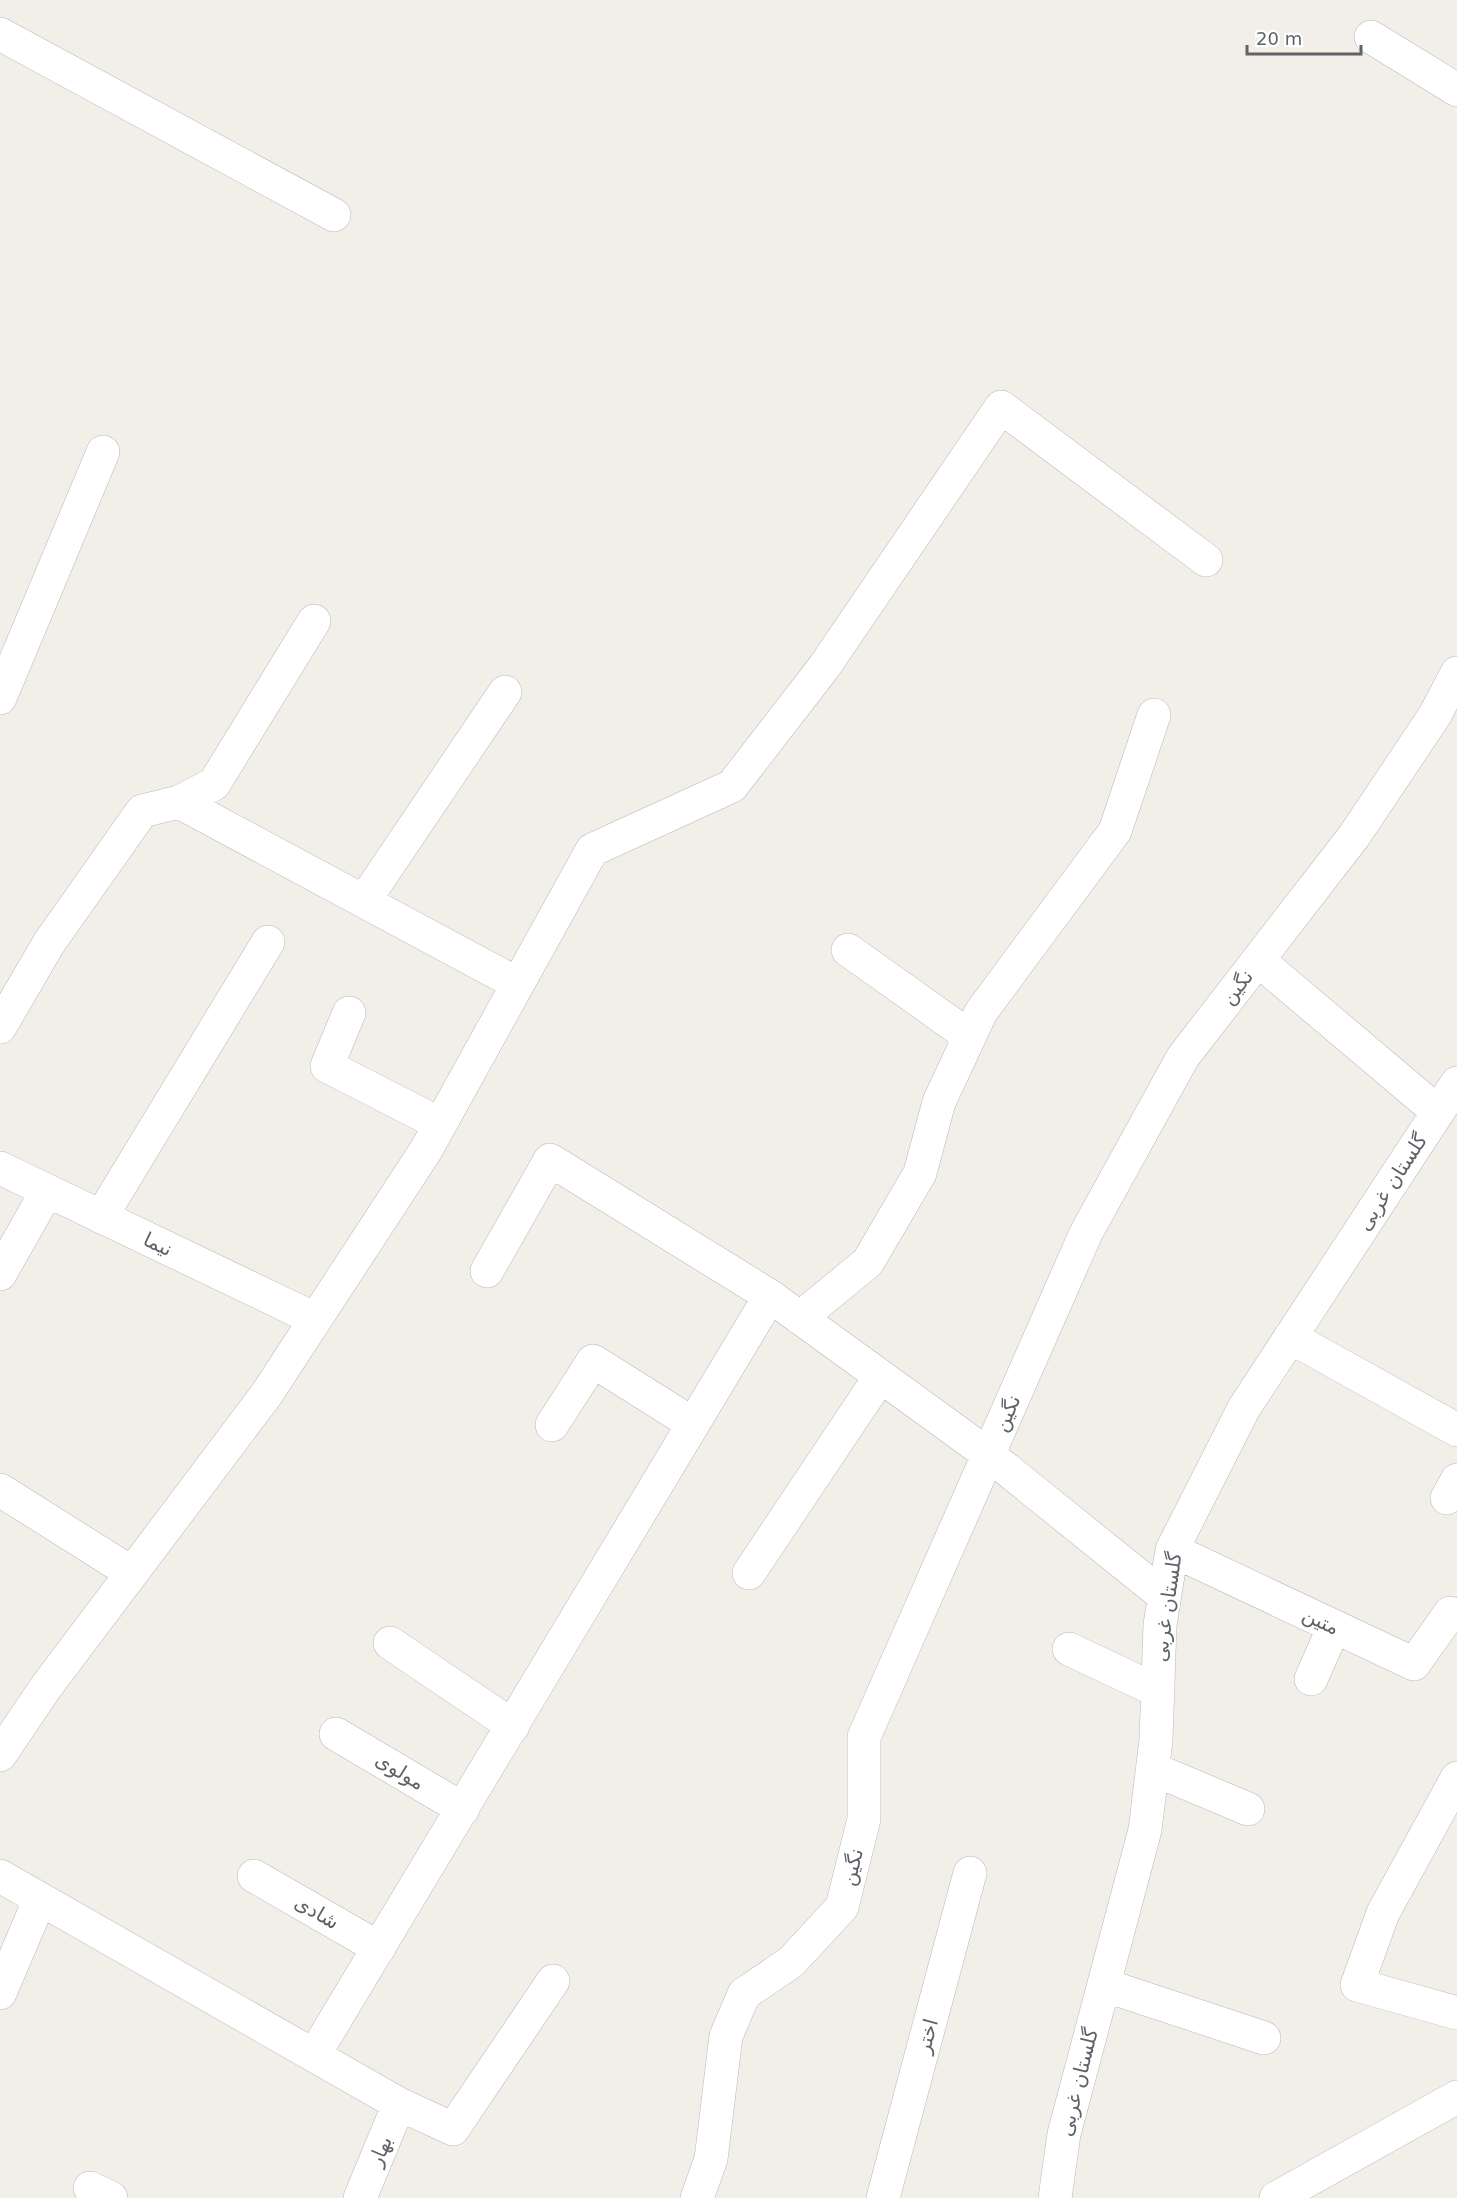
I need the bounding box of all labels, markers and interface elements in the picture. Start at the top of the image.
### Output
scale bar [1247,18,1361,56]
text: 20 m [1256,28,1302,49]
street label: نگین [1216,965,1258,1009]
street label: گلستان غربی [1352,1129,1433,1235]
street label: نیما [140,1227,176,1261]
street label: نگین [988,1391,1026,1435]
street label: گلستان غربی [1147,1550,1187,1664]
street label: متین [1299,1602,1343,1640]
street label: مولوی [371,1747,429,1795]
street label: نگین [836,1846,868,1888]
street label: شادی [290,1890,344,1934]
street label: اختر [911,2016,943,2057]
street label: گلستان غربی [1053,2025,1103,2139]
street label: بهار [363,2132,397,2171]

